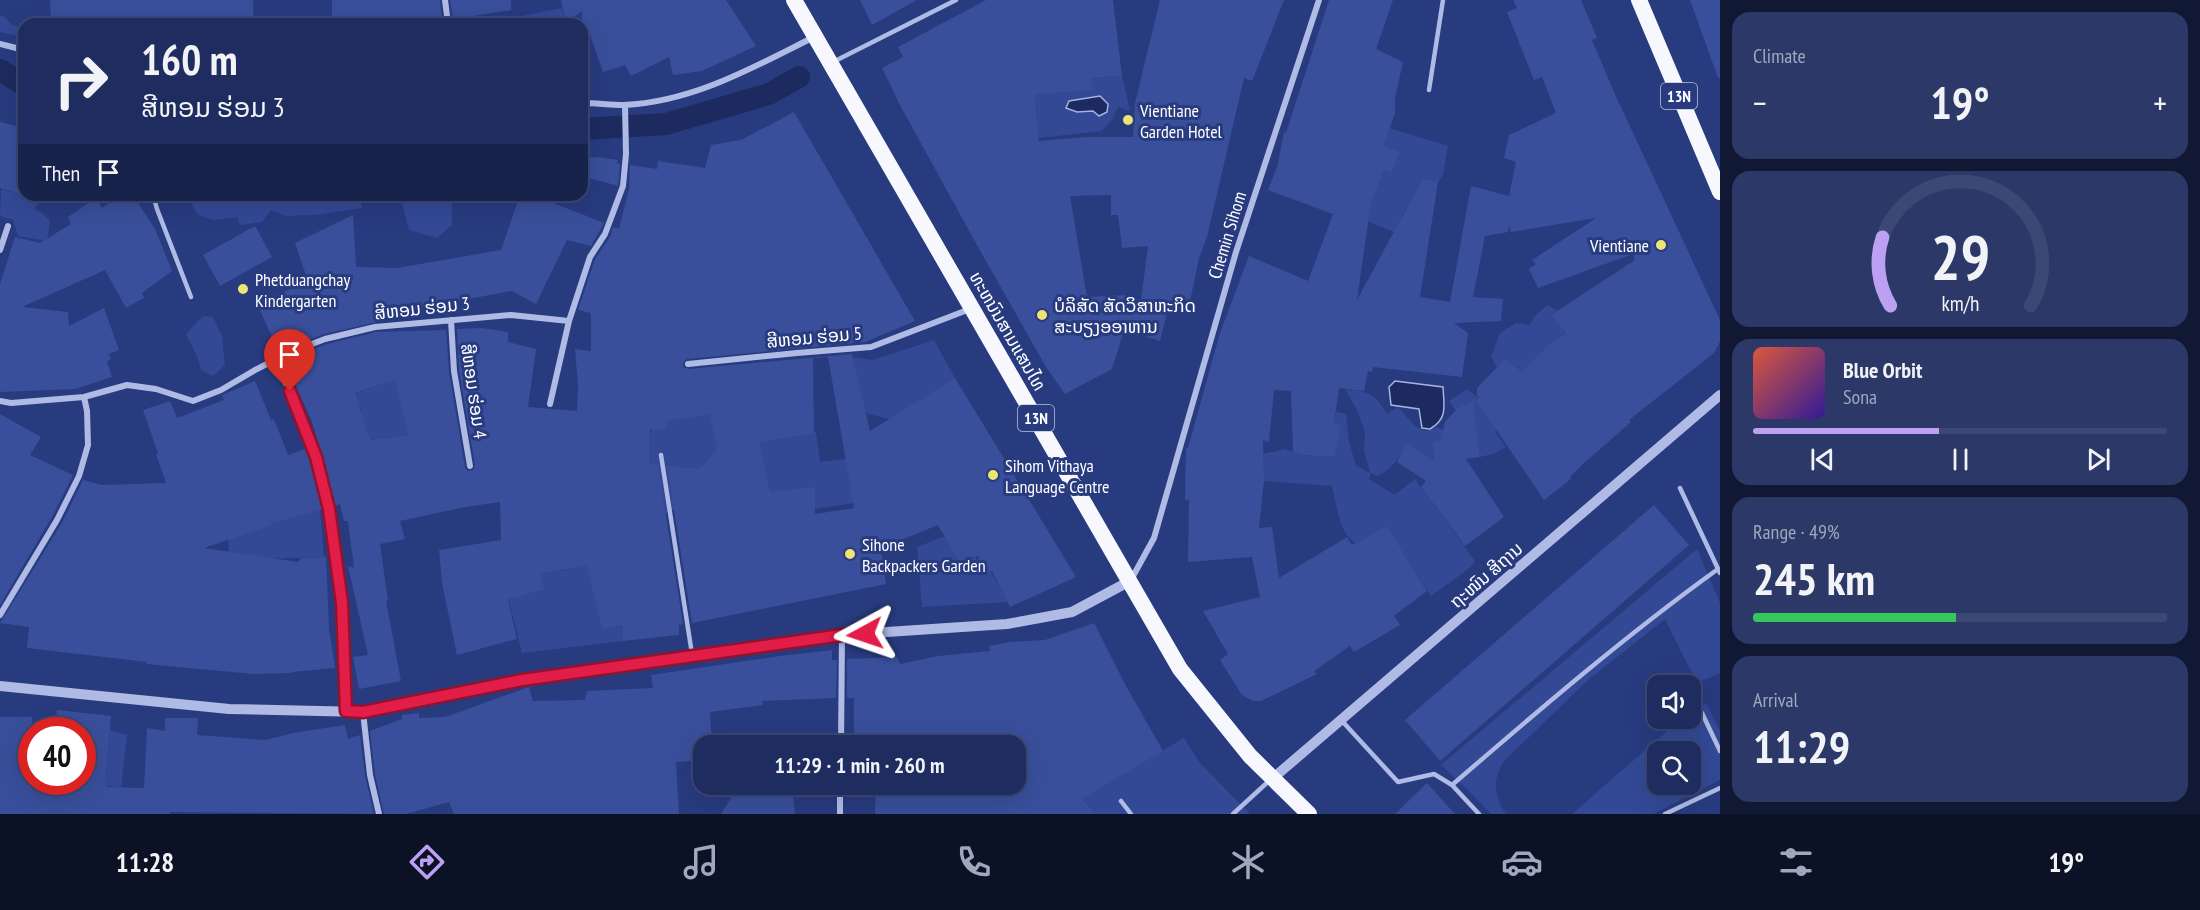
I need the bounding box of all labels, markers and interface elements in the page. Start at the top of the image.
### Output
text: 160 m [141,32,238,87]
icon: right [42,42,120,120]
text: Climate [1753,43,1806,69]
text: 19° [1930,73,1990,131]
text: − [1753,81,1767,124]
text: + [2153,81,2167,124]
road number: 13N [1661,83,1697,109]
text: ສີຫອມ ຮ່ອມ 3 [141,90,285,124]
place label: Vientiane Garden Hotel [1139,99,1223,143]
marker: Vientiane Garden Hotel [1121,113,1135,127]
icon: arrive [92,156,125,189]
text: Then [42,159,80,187]
street label: Chemin Sihom [1203,189,1251,281]
text: 29 [1930,216,1990,297]
place label: Vientiane [1589,234,1649,257]
marker: Vientiane [1654,238,1668,252]
street label: ທະຫນົນສາມແສນໄທ [965,267,1051,395]
place label: Phetduangchay Kindergarten [255,268,350,312]
marker: Phetduangchay Kindergarten [236,282,250,296]
text: km/h [1941,289,1979,317]
street label: ສີຫອມ ຮ່ອມ 3 [373,292,471,324]
place label: ບໍລິສັດ ສັດວິສາຫະກິດ ສະບຽງອອາຫານ [1054,294,1196,338]
marker: ບໍລິສັດ ສັດວິສາຫະກິດ ສະບຽງອອາຫານ [1035,308,1049,322]
street label: ສີຫອມ ຮ່ອມ 5 [765,321,863,353]
pin [264,329,315,391]
icon: arrive [273,338,306,371]
street label: ສີຫອມ ຮ່ອມ 4 [456,342,492,440]
text: Blue Orbit [1843,356,1922,384]
text: Sona [1843,384,1877,410]
road number: 13N [1018,405,1054,431]
icon: previous [1806,443,1839,476]
icon: pause [1944,443,1977,476]
icon: next [2082,443,2115,476]
place label: Sihom Vithaya Language Centre [1005,454,1110,498]
marker: Sihom Vithaya Language Centre [986,468,1000,482]
text: Range · 49% [1753,519,1840,545]
place label: Sihone Backpackers Garden [862,533,986,577]
street label: ຖະໜົນ ສີຖານ [1445,537,1527,613]
marker: Sihone Backpackers Garden [843,547,857,561]
text: 245 km [1753,549,1875,607]
position arrow [833,602,897,666]
map controls [1647,675,1701,795]
button: sound [1647,675,1701,729]
text: Arrival [1753,687,1798,713]
speed limit sign: 40 [18,717,96,795]
text: 11:29 [1753,717,1850,775]
button: search [1647,741,1701,795]
text: 11:29 · 1 min · 260 m [774,751,945,779]
icon: directions [406,841,448,883]
icon: music [680,841,722,883]
icon: phone [953,841,995,883]
icon: climate [1227,841,1269,883]
icon: car [1501,841,1543,883]
icon: filters [1775,841,1817,883]
text: 11:28 [116,845,174,879]
text: 19° [2048,845,2084,879]

